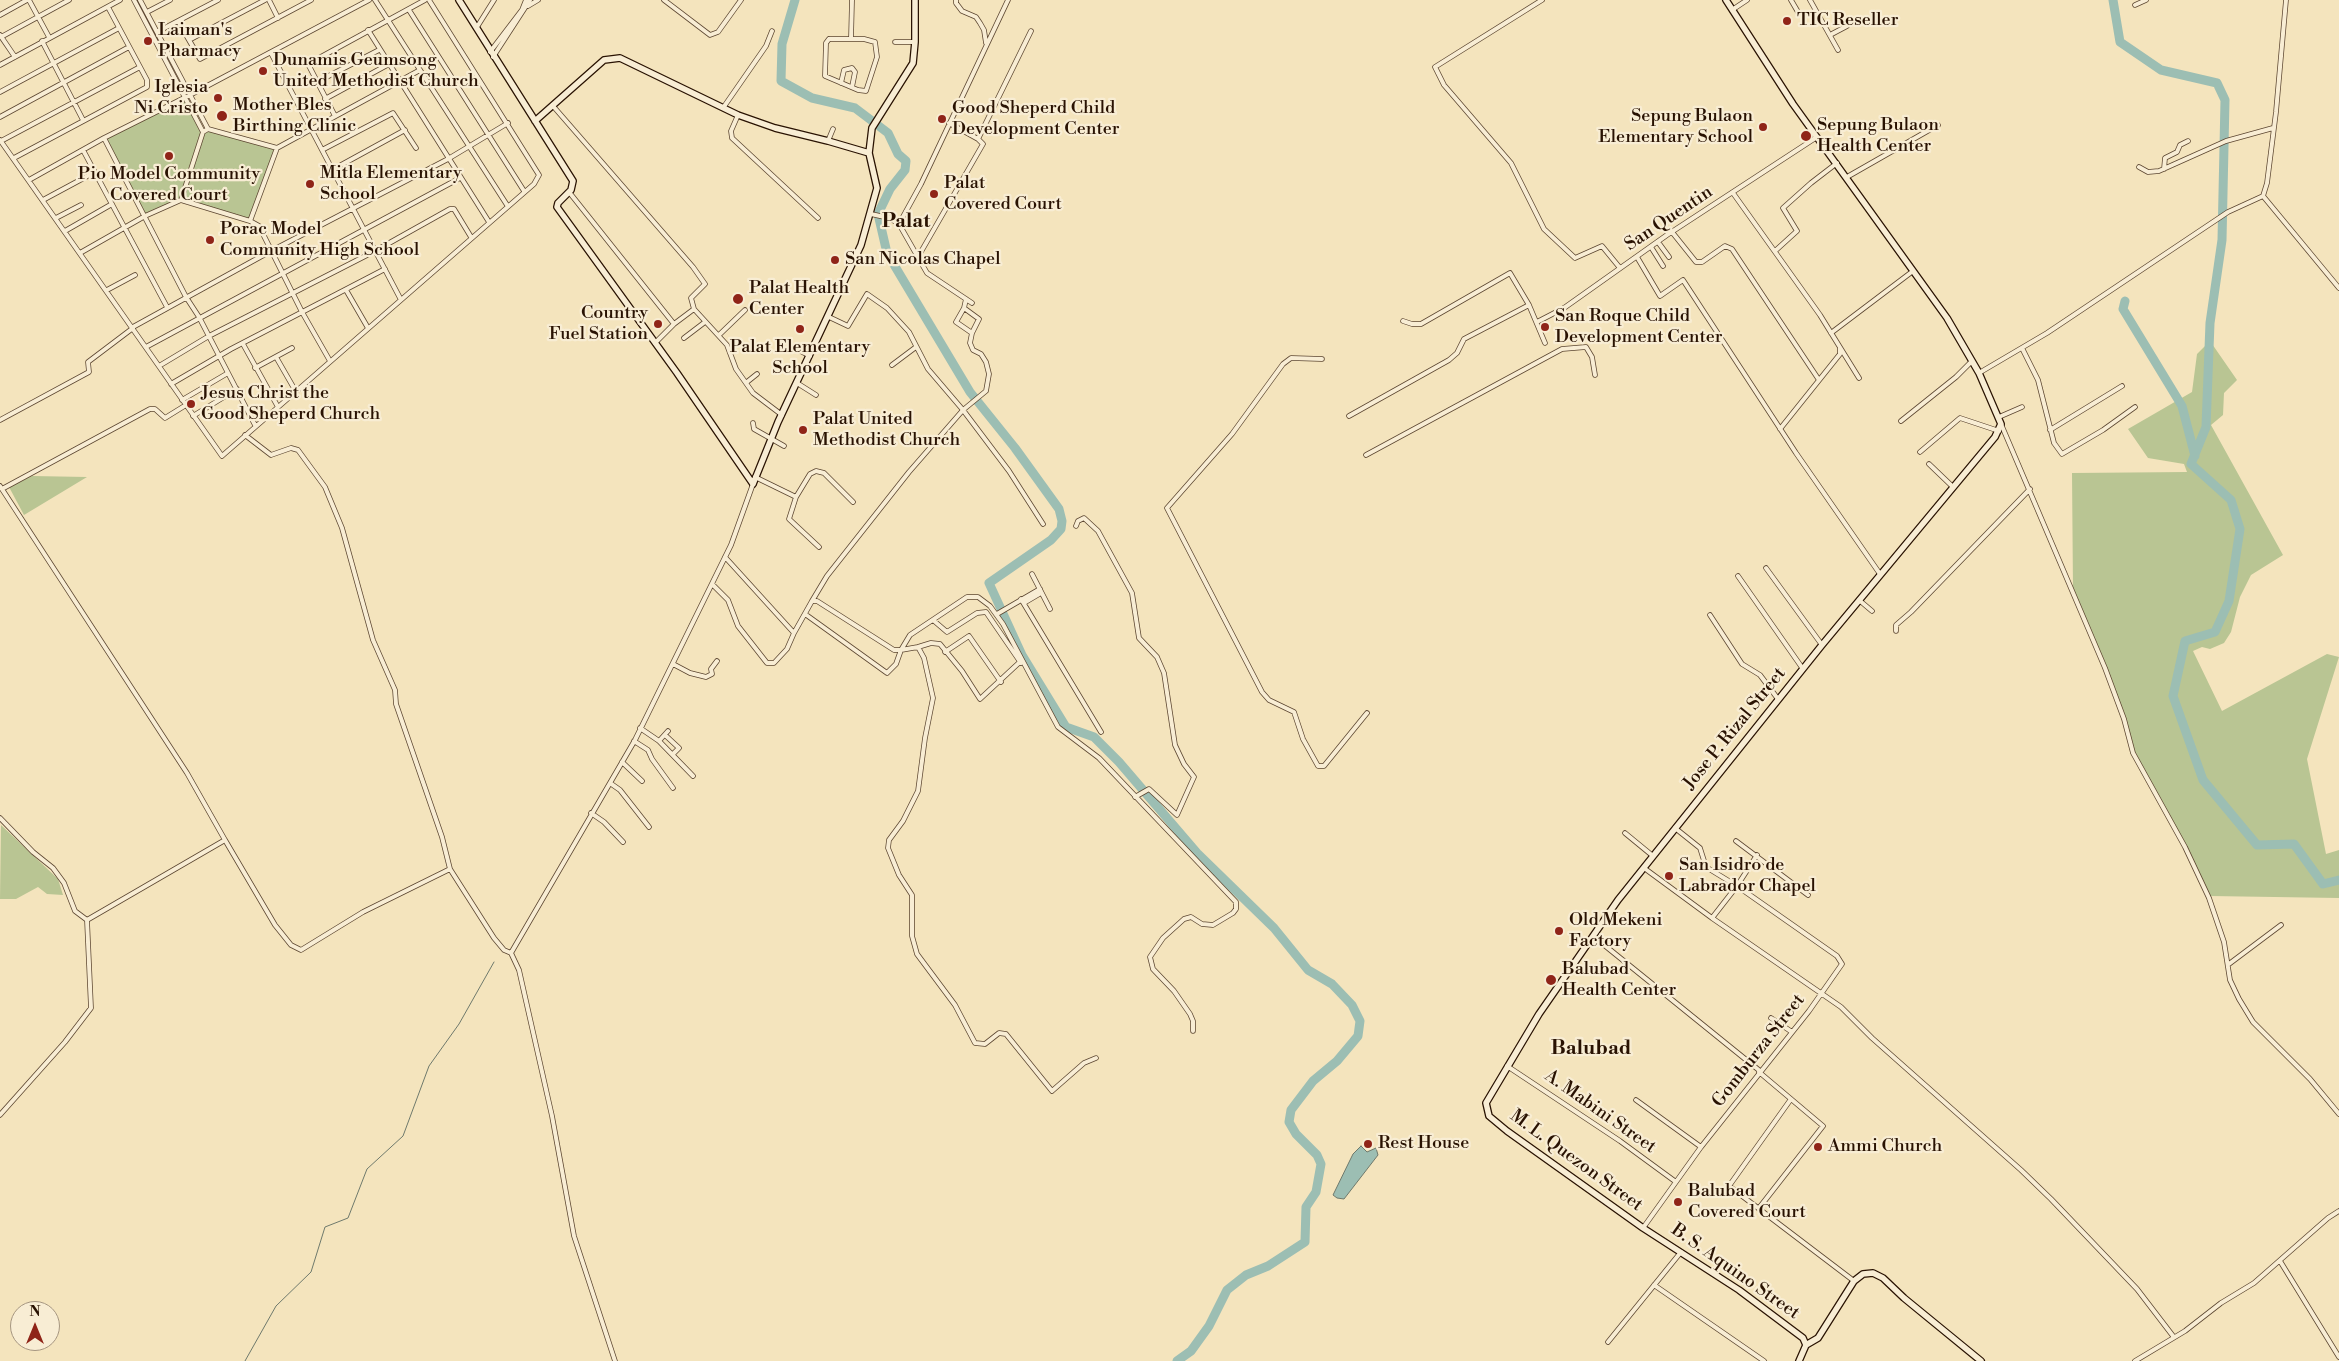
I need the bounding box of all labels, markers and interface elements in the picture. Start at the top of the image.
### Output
place label: TIC Reseller [1797,10,1898,32]
marker: TIC Reseller [1781,15,1793,27]
place label: Laiman's Pharmacy [158,20,241,62]
marker: Laiman's Pharmacy [142,35,154,47]
place label: Dunamis Geumsong United Methodist Church [273,50,479,92]
marker: Dunamis Geumsong United Methodist Church [257,65,269,77]
place label: Iglesia Ni Cristo [134,77,208,120]
marker: Iglesia Ni Cristo [212,92,224,104]
place label: Mother Bles Birthing Clinic [233,95,356,138]
place label: Good Sheperd Child Development Center [952,98,1120,140]
place label: Sepung Bulaon Elementary School [1598,106,1753,148]
marker: Mother Bles Birthing Clinic [215,109,229,123]
marker: Good Sheperd Child Development Center [936,113,948,125]
place label: Sepung Bulaon Health Center [1817,115,1939,158]
marker: Sepung Bulaon Elementary School [1757,121,1769,133]
marker: Sepung Bulaon Health Center [1799,129,1813,143]
marker: Pio Model Community Covered Court [163,150,175,162]
place label: Mitla Elementary School [320,163,462,205]
place label: Pio Model Community Covered Court [78,164,260,206]
place label: Palat Covered Court [944,173,1062,215]
marker: Mitla Elementary School [304,178,316,190]
street label: San Quentin [1621,182,1717,256]
marker: Palat Covered Court [928,188,940,200]
district label: Palat [882,210,930,234]
place label: Porac Model Community High School [220,219,419,262]
marker: Porac Model Community High School [204,234,216,246]
place label: San Nicolas Chapel [845,249,1000,271]
marker: San Nicolas Chapel [829,254,841,266]
place label: Palat Health Center [749,278,849,320]
marker: Palat Health Center [731,292,745,306]
place label: Country Fuel Station [549,303,648,346]
place label: San Roque Child Development Center [1555,306,1723,348]
marker: Country Fuel Station [652,318,664,330]
marker: San Roque Child Development Center [1539,321,1551,333]
marker: Palat Elementary School [794,323,806,335]
place label: Palat Elementary School [730,337,870,379]
place label: Jesus Christ the Good Sheperd Church [201,383,380,426]
marker: Jesus Christ the Good Sheperd Church [185,398,197,410]
place label: Palat United Methodist Church [813,409,960,452]
marker: Palat United Methodist Church [797,424,809,436]
street label: Jose P. Rizal Street [1679,664,1791,794]
place label: San Isidro de Labrador Chapel [1679,855,1816,898]
marker: San Isidro de Labrador Chapel [1663,870,1675,882]
place label: Old Mekeni Factory [1569,910,1662,952]
marker: Old Mekeni Factory [1553,925,1565,937]
place label: Balubad Health Center [1562,959,1676,1002]
marker: Balubad Health Center [1544,973,1558,987]
street label: Gomburza Street [1708,990,1810,1112]
district label: Balubad [1551,1037,1631,1061]
street label: A. Mabini Street [1540,1066,1660,1158]
street label: M. L. Quezon Street [1505,1106,1647,1216]
place label: Rest House [1378,1133,1469,1155]
place label: Ammi Church [1828,1136,1942,1158]
marker: Rest House [1362,1138,1374,1150]
marker: Ammi Church [1812,1141,1824,1153]
place label: Balubad Covered Court [1688,1181,1806,1224]
marker: Balubad Covered Court [1672,1196,1684,1208]
street label: B. S. Aquino Street [1667,1220,1803,1324]
north arrow [10,1301,60,1351]
text: N [29,1303,41,1321]

